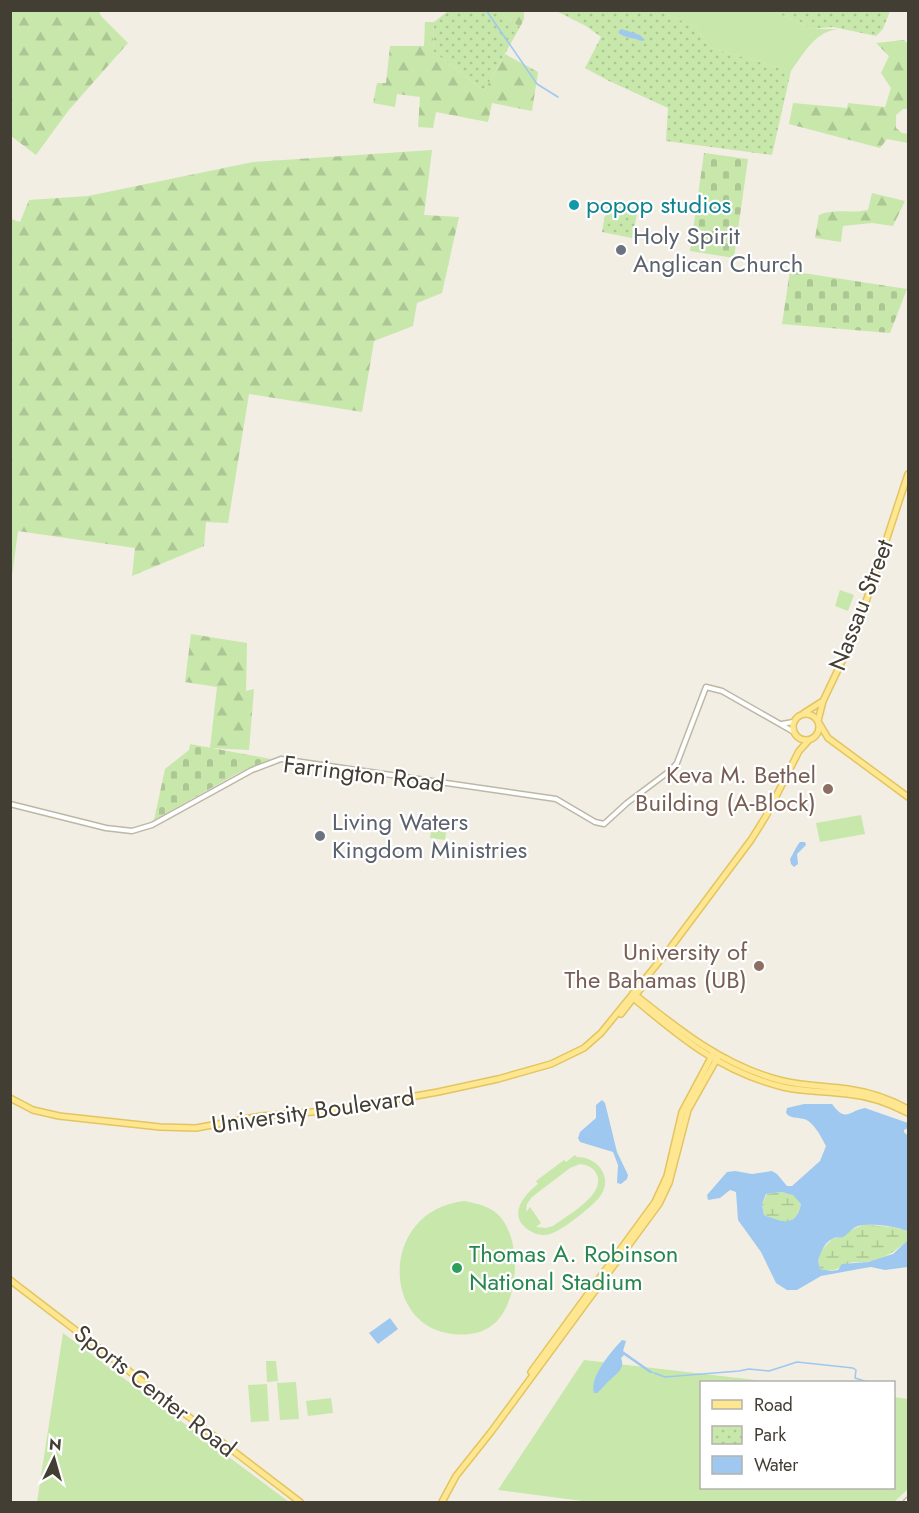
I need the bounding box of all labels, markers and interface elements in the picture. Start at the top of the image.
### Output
place label: popop studios [586,187,731,222]
marker: popop studios [567,198,581,212]
place label: Holy Spirit Anglican Church [633,218,803,281]
marker: Holy Spirit Anglican Church [614,243,628,257]
street label: Nassau Street [819,534,902,676]
street label: Farrington Road [281,746,447,801]
place label: Keva M. Bethel Building (A-Block) [635,757,816,820]
marker: Keva M. Bethel Building (A-Block) [821,782,835,796]
place label: Living Waters Kingdom Ministries [332,804,527,867]
marker: Living Waters Kingdom Ministries [313,829,327,843]
place label: University of The Bahamas (UB) [564,934,748,997]
marker: University of The Bahamas (UB) [752,959,766,973]
street label: University Boulevard [209,1079,417,1142]
place label: Thomas A. Robinson National Stadium [469,1236,678,1299]
marker: Thomas A. Robinson National Stadium [450,1261,464,1275]
street label: Sports Center Road [67,1316,244,1465]
legend [700,1381,895,1489]
text: Road [754,1392,793,1418]
text: Park [754,1422,786,1448]
north arrow [24,1429,84,1489]
text: N [48,1433,63,1457]
text: Water [754,1452,799,1478]

